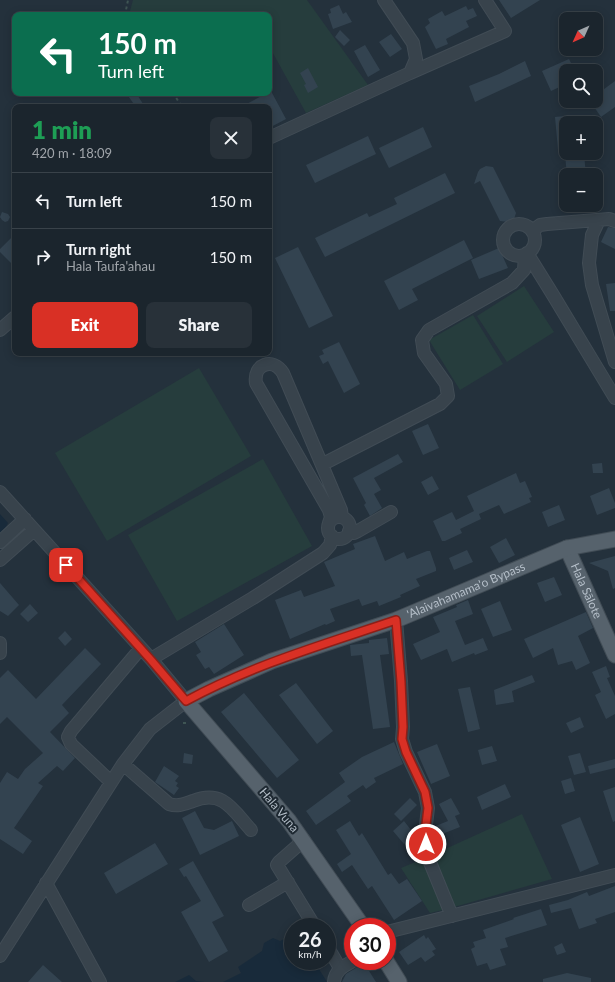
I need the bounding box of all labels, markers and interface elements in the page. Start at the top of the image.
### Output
north arrow [559,12,603,56]
map controls [559,12,603,212]
text: 150 m [98,26,177,60]
icon: left [32,28,84,80]
text: Turn left [98,60,164,82]
button: search [559,64,603,108]
text: 1 min [32,115,92,144]
button: + [559,116,603,160]
button: close [210,117,252,159]
text: 420 m · 18:09 [32,145,112,161]
button: − [559,168,603,212]
icon: left [32,190,54,212]
text: Turn left [66,192,122,210]
text: 150 m [210,192,252,210]
text: Turn right [66,240,131,258]
icon: right [32,246,54,268]
text: 150 m [210,248,252,266]
text: Hala Taufa'ahau [66,258,155,274]
button: Exit [32,302,138,348]
button: Share [146,302,252,348]
pin [49,548,83,582]
icon: arrive [55,554,77,576]
street label: 'Alaivahamama'o Bypass [405,558,527,622]
street label: Hala Sālote [568,561,606,621]
street label: Hala Vuna [257,784,302,835]
position arrow [405,823,447,865]
speed limit sign: 30 [344,918,396,970]
text: 26 [298,927,322,951]
text: km/h [298,948,322,960]

